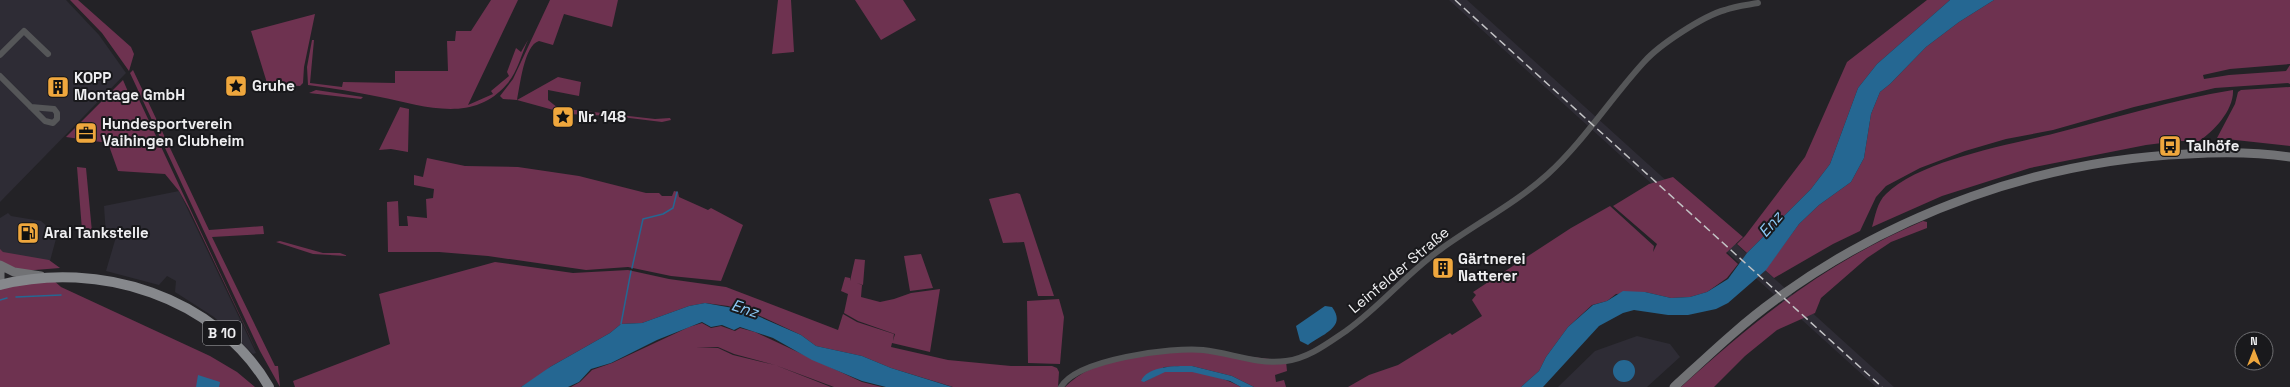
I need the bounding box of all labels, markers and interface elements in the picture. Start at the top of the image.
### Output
place label: KOPP Montage GmbH [74,68,185,104]
place icon: Gruhe [223,73,249,99]
building icon: KOPP Montage GmbH [45,74,71,100]
place label: Gruhe [252,76,295,95]
place icon: Nr. 148 [550,104,576,130]
place label: Nr. 148 [578,107,626,126]
place label: Hundesportverein Vaihingen Clubheim [102,114,244,150]
office icon: Hundesportverein Vaihingen Clubheim [73,120,99,146]
bus stop icon: Talhöfe [2157,133,2183,159]
place label: Talhöfe [2186,136,2240,155]
water label: Enz [1754,206,1788,241]
fuel station icon: Aral Tankstelle [15,220,41,246]
street label: Leinfelder Straße [1345,222,1453,317]
place label: Aral Tankstelle [44,223,149,242]
place label: Gärtnerei Natterer [1458,249,1526,285]
building icon: Gärtnerei Natterer [1430,255,1456,281]
water label: Enz [729,294,763,323]
road number: B 10 [203,321,241,345]
north arrow [2234,331,2274,371]
text: N [2250,334,2258,348]

